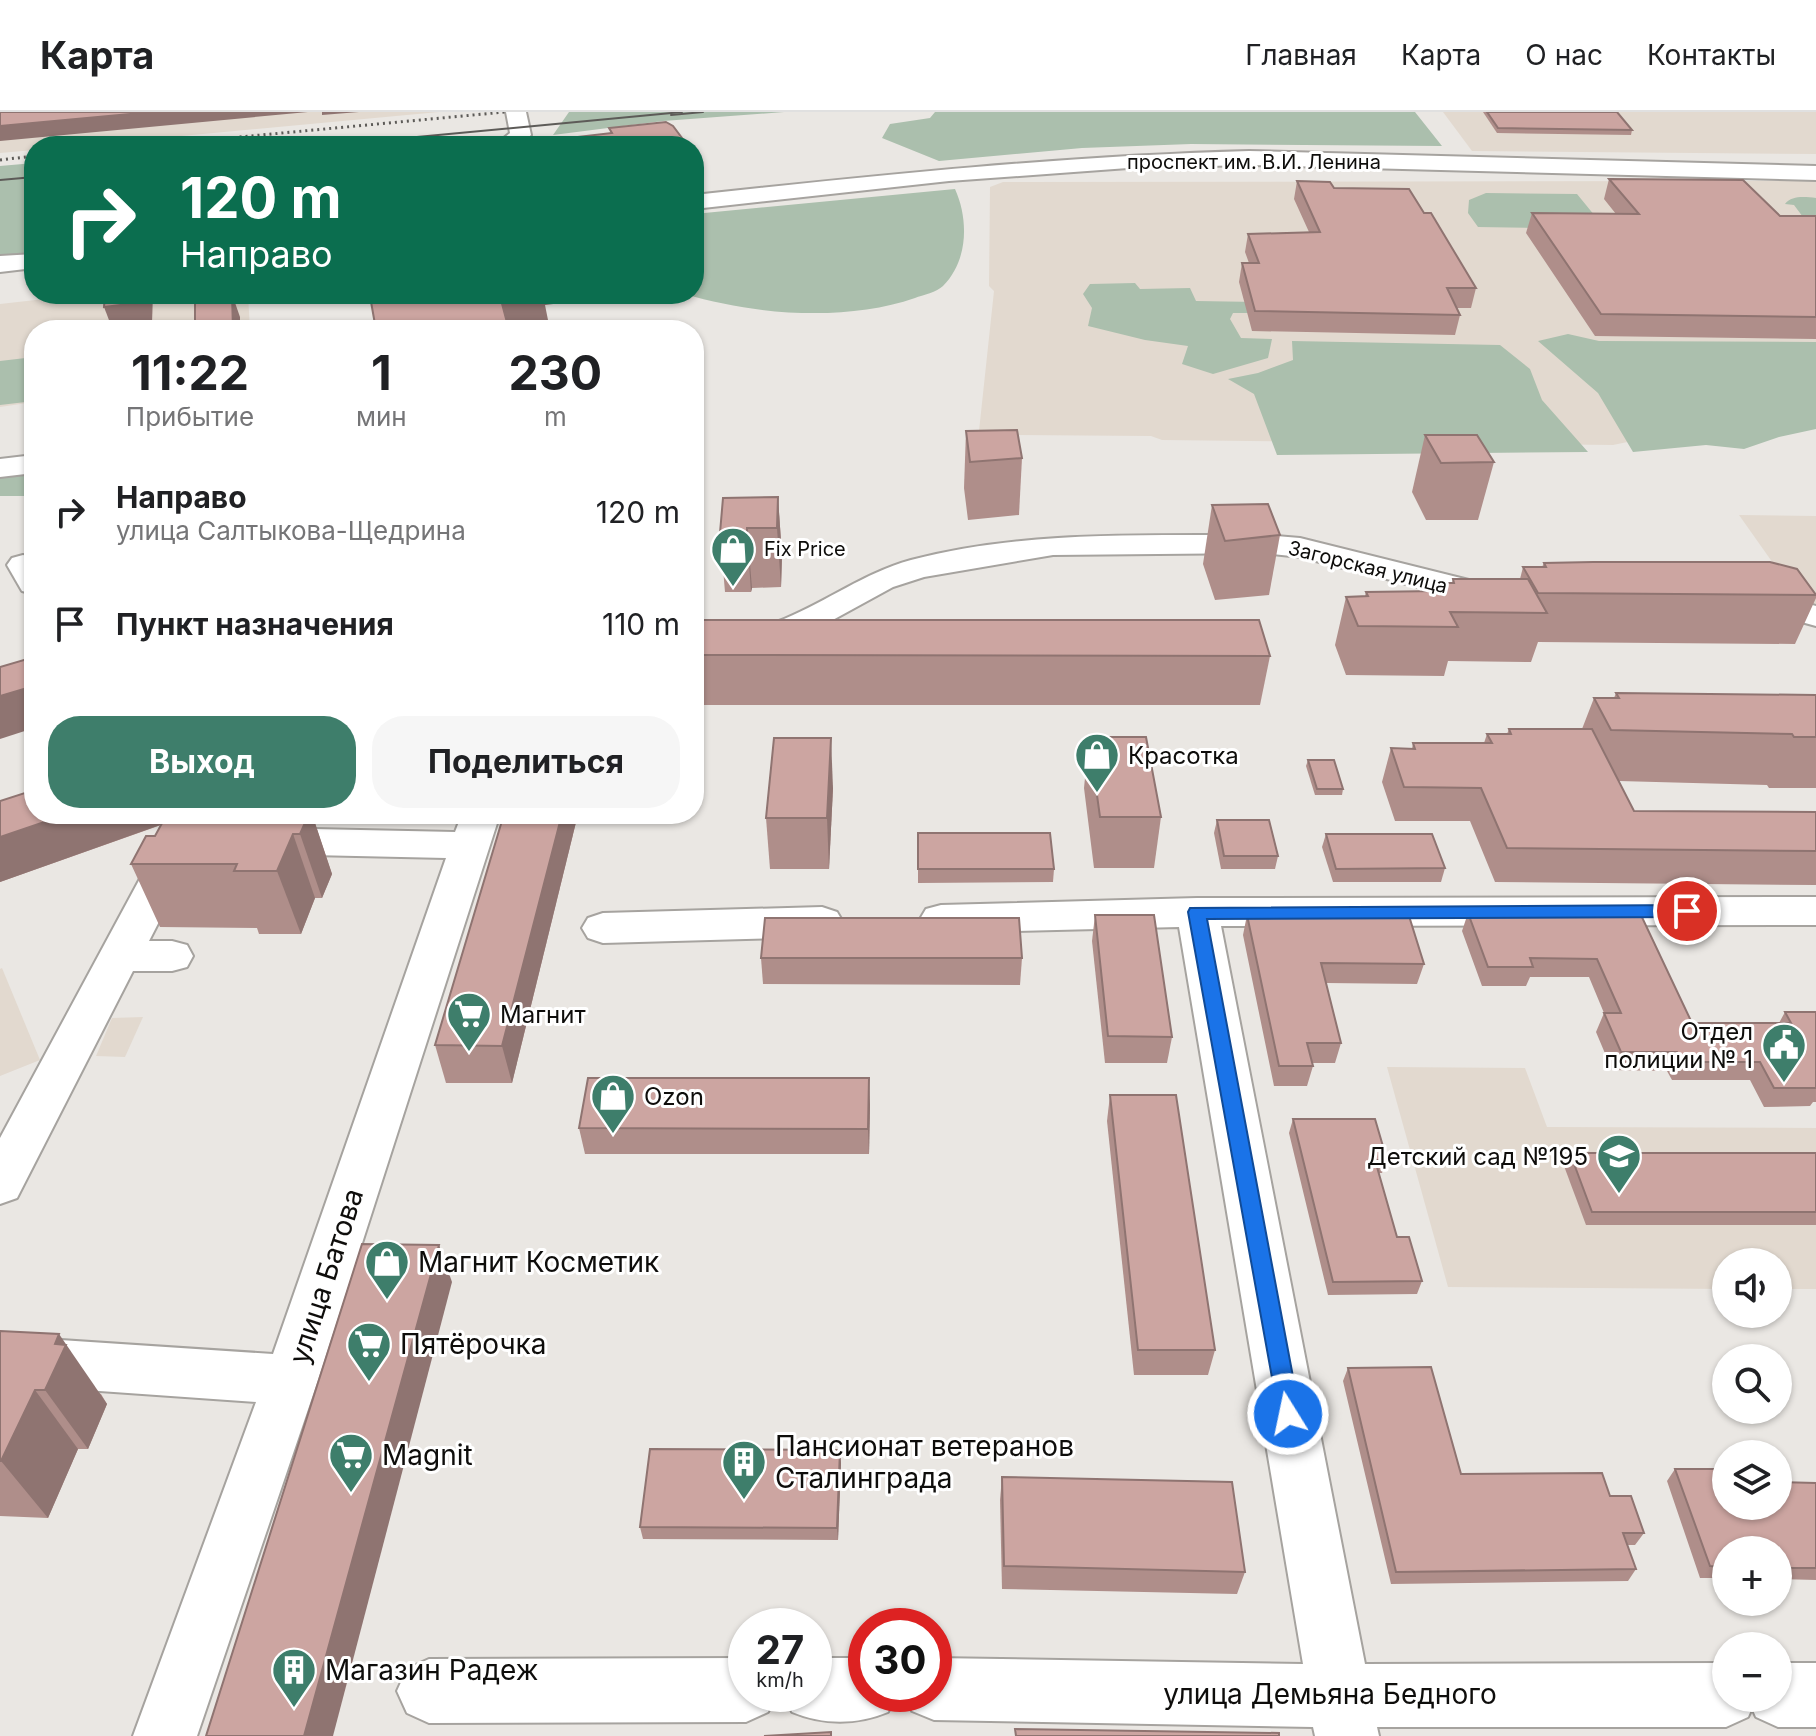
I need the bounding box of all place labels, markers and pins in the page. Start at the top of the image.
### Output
shop icon: Fix Price [709,525,757,588]
place label: Fix Price [764,537,846,561]
shop icon: Красотка [1073,731,1121,794]
place label: Красотка [1128,741,1239,770]
pin [1653,877,1721,945]
supermarket icon: Магнит [445,990,493,1053]
place label: Магнит [500,1000,586,1029]
place label: Отдел полиции № 1 [1604,1017,1753,1074]
public building icon: Отдел полиции № 1 [1760,1021,1808,1084]
shop icon: Ozon [589,1072,637,1135]
place label: Ozon [644,1082,704,1111]
school or university icon: Детский сад №195 [1595,1132,1643,1195]
place label: Детский сад №195 [1367,1142,1588,1171]
shop icon: Магнит Косметик [363,1238,411,1301]
place label: Магнит Косметик [418,1245,659,1279]
supermarket icon: Пятёрочка [345,1320,393,1383]
place label: Пятёрочка [400,1327,547,1361]
place label: Пансионат ветеранов Сталинграда [775,1429,1074,1495]
supermarket icon: Magnit [327,1431,375,1494]
place label: Magnit [382,1438,473,1472]
building icon: Пансионат ветеранов Сталинграда [720,1438,768,1501]
building icon: Магазин Радеж [270,1646,318,1709]
place label: Магазин Радеж [325,1653,538,1687]

